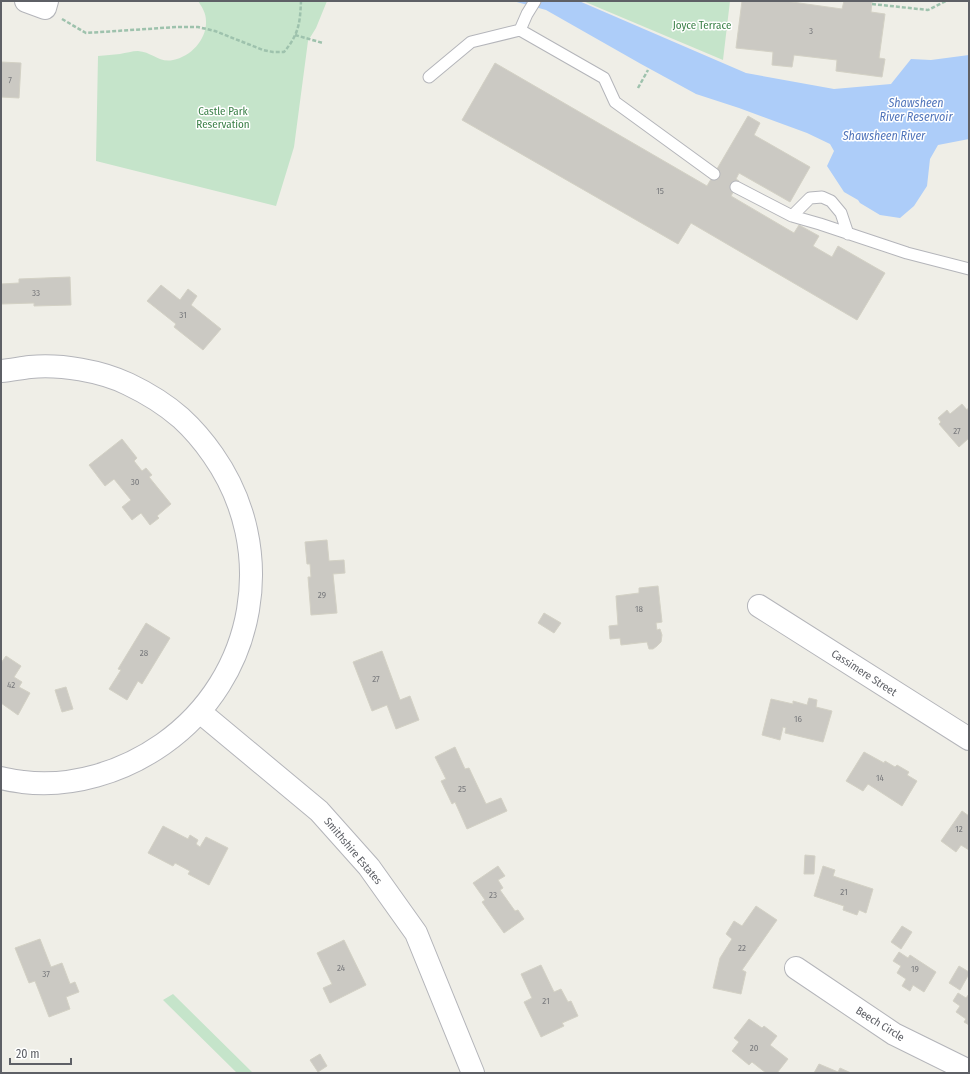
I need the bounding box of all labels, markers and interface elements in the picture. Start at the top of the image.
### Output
park label: Joyce Terrace [673,19,731,32]
house number: 3 [809,26,813,36]
house number: 7 [8,75,12,85]
water label: Shawsheen River Reservoir [879,96,953,124]
park label: Castle Park Reservation [196,105,250,131]
water label: Shawsheen River [842,129,926,143]
house number: 15 [656,186,664,196]
house number: 33 [32,288,40,298]
house number: 31 [179,310,187,320]
house number: 27 [953,426,961,436]
house number: 30 [131,477,140,487]
house number: 29 [318,590,326,600]
house number: 18 [635,604,644,614]
street label: Cassimere Street [829,647,899,699]
house number: 28 [140,648,149,658]
house number: 27 [372,674,380,684]
house number: 42 [7,680,15,690]
house number: 16 [794,714,803,724]
house number: 14 [876,773,885,783]
house number: 25 [458,784,466,794]
street label: Smithshire Estates [321,815,385,887]
house number: 12 [955,824,963,834]
house number: 21 [840,887,848,897]
house number: 23 [489,890,497,900]
house number: 22 [738,943,746,953]
house number: 24 [337,963,346,973]
house number: 19 [911,964,919,974]
house number: 37 [42,969,50,979]
house number: 21 [542,996,550,1006]
street label: Beech Circle [853,1004,907,1044]
scale bar [10,1040,71,1066]
house number: 20 [750,1043,759,1053]
text: 20 m [16,1047,40,1061]

